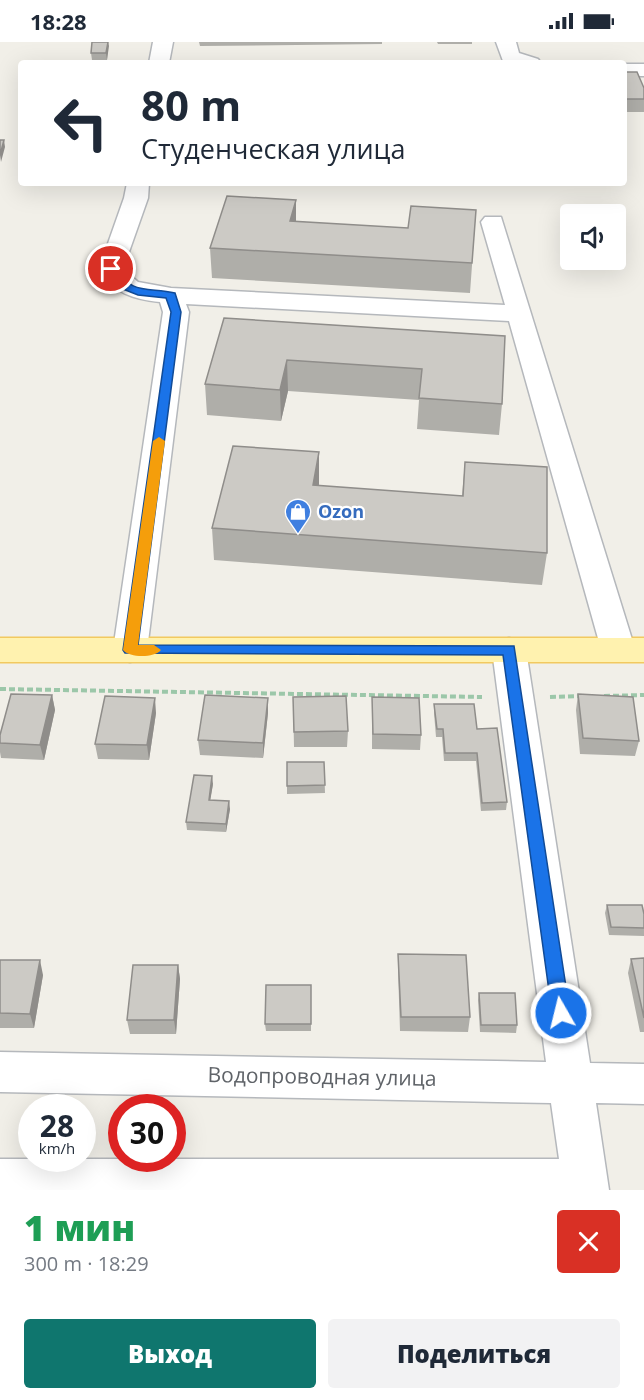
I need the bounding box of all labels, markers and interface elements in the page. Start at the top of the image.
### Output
text: 18:28 [30,6,87,36]
text: 80 m [141,76,241,133]
icon: left [42,84,120,162]
text: Студенческая улица [141,130,405,167]
map controls [560,204,626,270]
button: sound [560,204,626,270]
pin [85,243,136,294]
icon: arrive [94,252,127,285]
shop icon: Ozon [283,497,313,535]
place label: Ozon [318,499,364,523]
position arrow [529,981,593,1045]
street label: Водопроводная улица [207,1060,437,1092]
speed limit sign: 30 [108,1094,186,1172]
text: 28 [40,1105,74,1146]
text: km/h [39,1138,75,1158]
text: 1 мин [24,1203,135,1252]
button: close [557,1210,620,1273]
text: 300 m · 18:29 [24,1250,149,1277]
button: Выход [24,1319,316,1388]
button: Поделиться [328,1319,620,1388]

